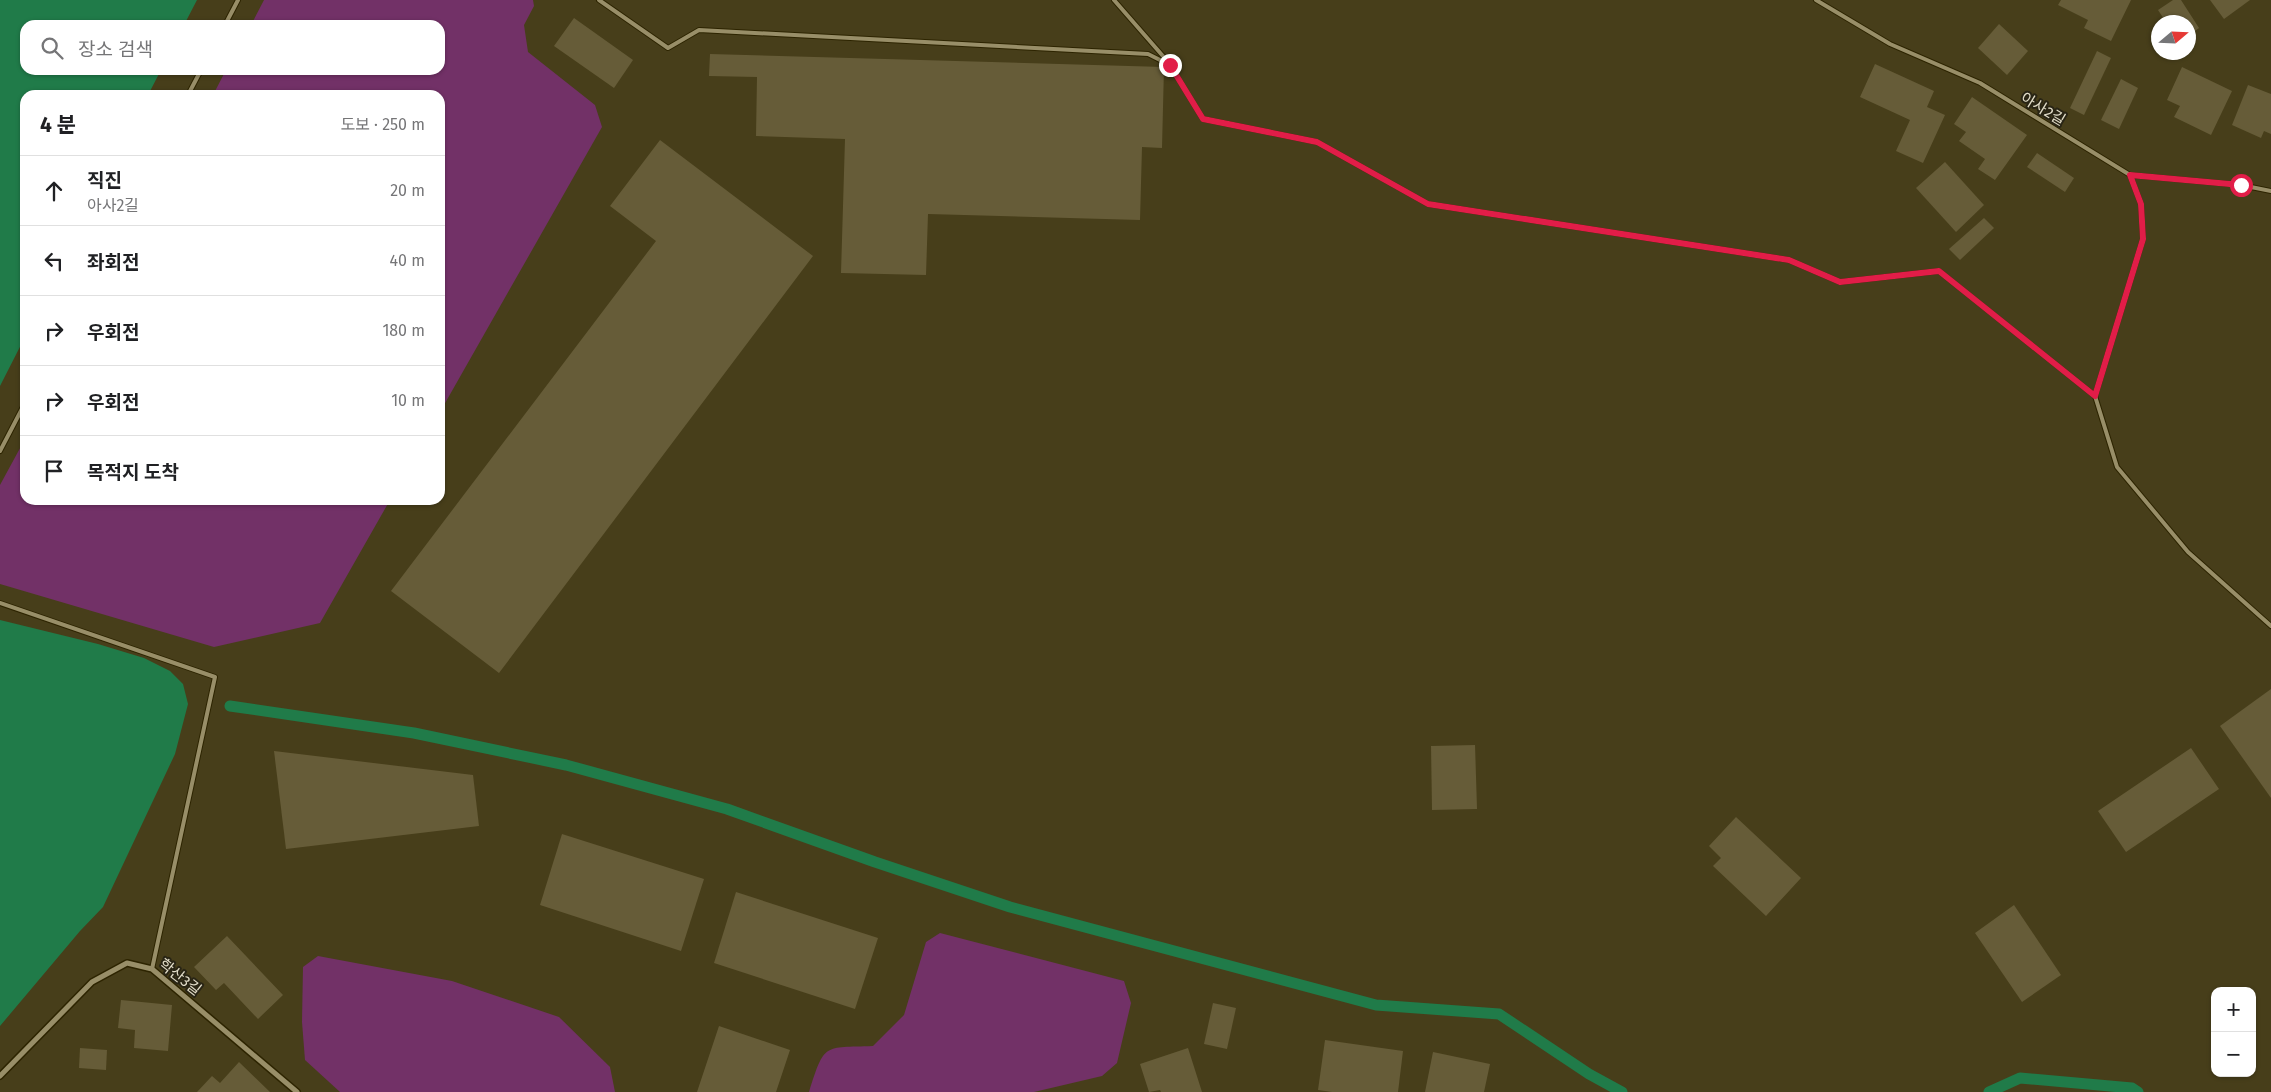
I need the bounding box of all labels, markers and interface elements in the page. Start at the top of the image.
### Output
north arrow [2151,15,2196,60]
search box [20,20,445,75]
icon: search [38,34,66,62]
text: 장소 검색 [78,38,153,61]
route end [1159,54,1182,77]
street label: 아사2길 [2017,89,2069,129]
text: 4 분 [40,112,76,138]
text: 도보 · 250 m [340,115,425,134]
text: 직진 [87,169,122,192]
route start [2230,174,2253,197]
icon: ahead [40,177,68,205]
text: 20 m [390,181,425,200]
text: 아사2길 [87,196,139,215]
icon: left [40,247,68,275]
text: 좌회전 [87,251,139,274]
text: 40 m [390,251,425,270]
icon: right [40,317,68,345]
text: 우회전 [87,321,139,344]
text: 180 m [382,321,425,340]
icon: right [40,387,68,415]
text: 우회전 [87,391,139,414]
text: 10 m [391,391,425,410]
icon: arrive [40,457,68,485]
text: 목적지 도착 [87,461,179,484]
street label: 학산3길 [155,955,205,999]
map controls [2211,987,2256,1077]
button: + [2211,987,2256,1032]
button: − [2211,1032,2256,1077]

